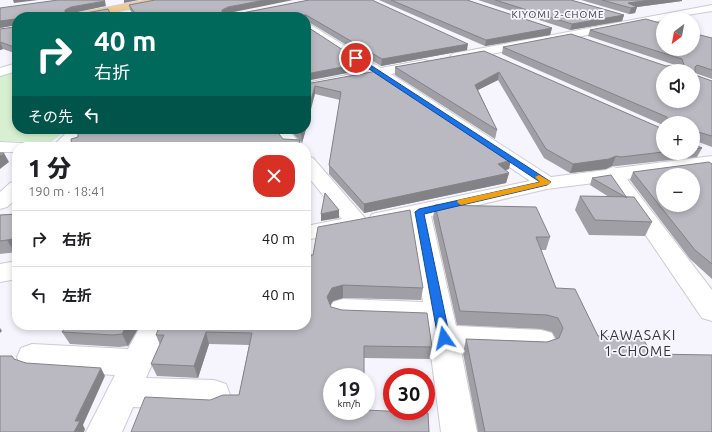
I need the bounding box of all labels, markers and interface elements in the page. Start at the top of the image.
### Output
district label: KIYOMI 2-CHOME [511,9,605,20]
north arrow [656,12,700,56]
map controls [656,12,700,212]
text: 40 m [94,25,156,56]
icon: right [28,28,80,80]
pin [339,41,373,75]
icon: arrive [345,47,367,69]
text: 右折 [94,62,130,82]
button: sound [656,64,700,108]
icon: left [81,104,103,126]
text: その先 [28,108,73,125]
button: + [656,116,700,160]
text: 1 分 [28,155,71,182]
button: close [253,155,295,197]
button: − [656,168,700,212]
text: 190 m · 18:41 [28,184,106,198]
icon: right [28,228,50,250]
text: 40 m [262,230,295,247]
text: 右折 [62,231,92,248]
icon: left [28,284,50,306]
text: 40 m [262,286,295,303]
text: 左折 [62,287,92,304]
position arrow [423,317,465,359]
district label: KAWASAKI 1-CHOME [600,327,676,359]
speed limit sign: 30 [383,368,435,420]
text: 19 [338,377,360,400]
text: km/h [337,398,361,409]

